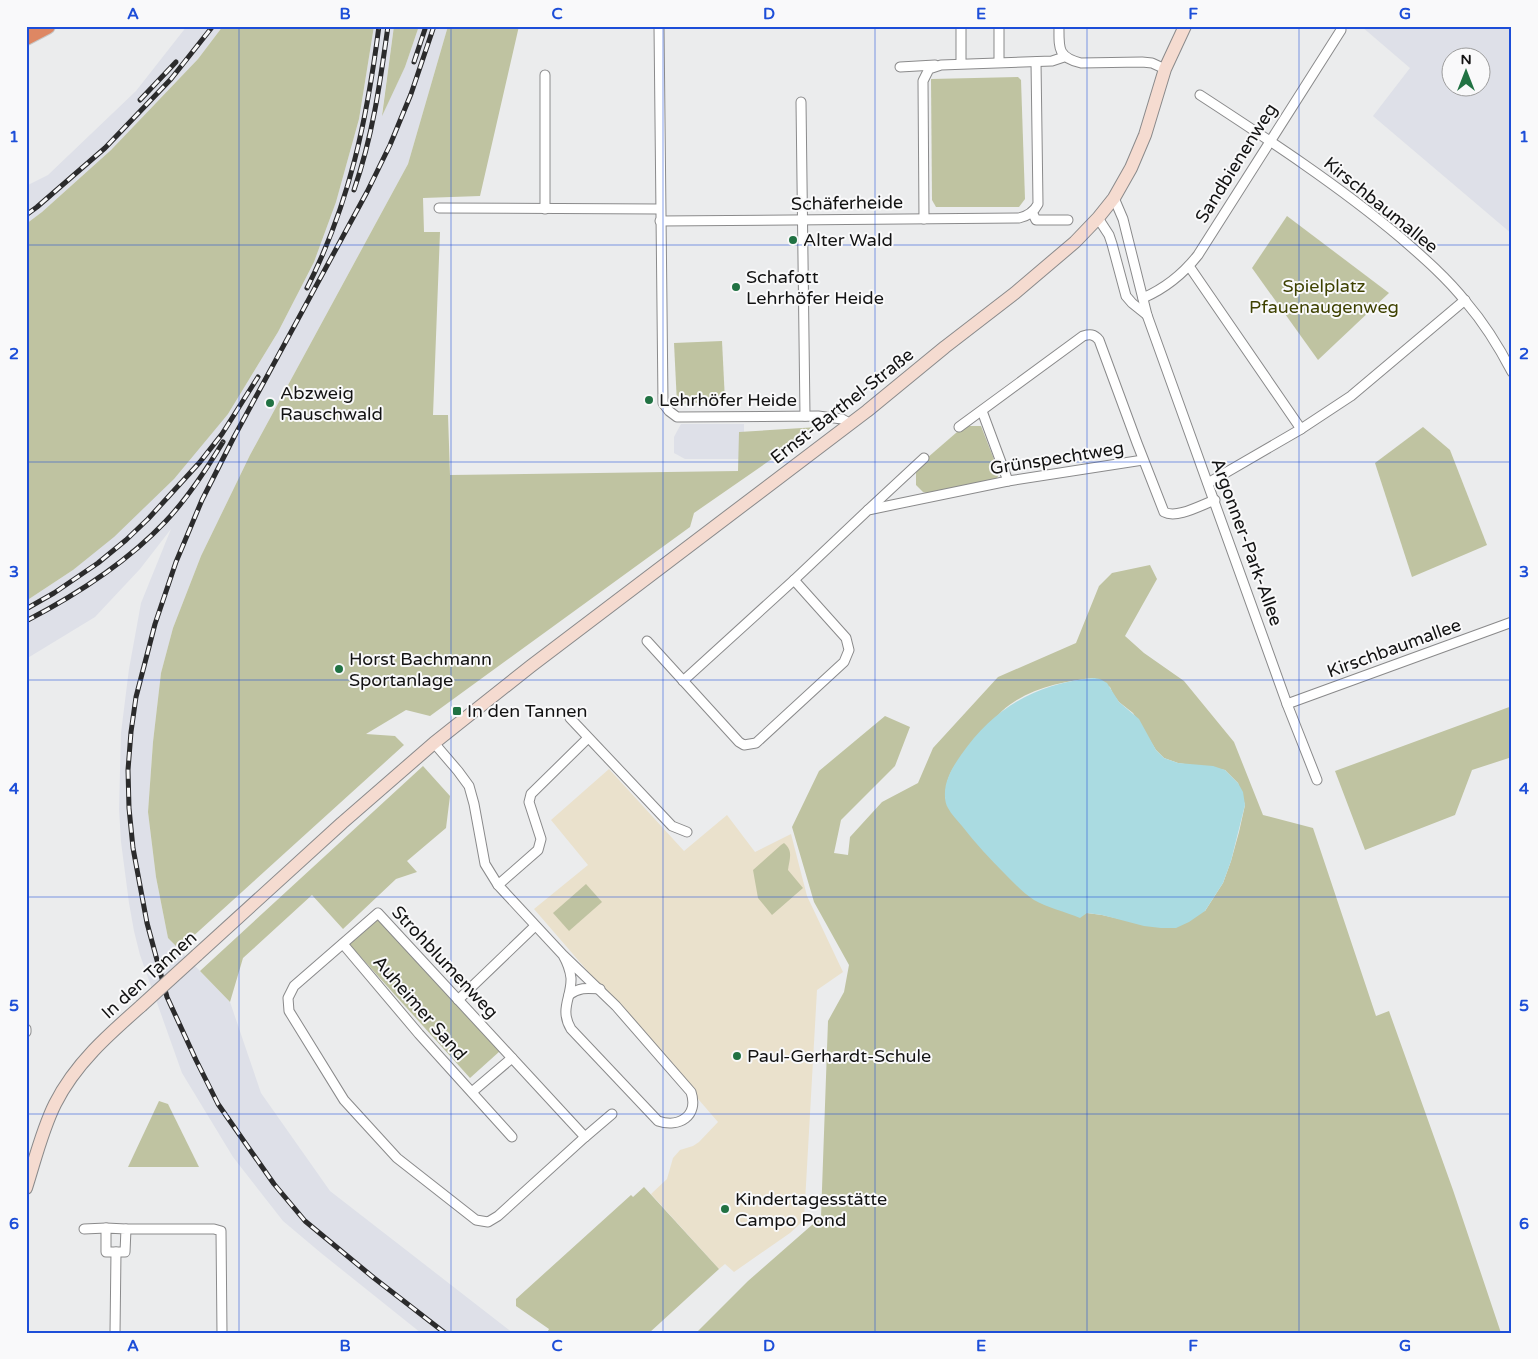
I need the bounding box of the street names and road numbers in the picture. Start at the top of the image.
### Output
street label: Sandbienenweg [1190,99,1282,227]
street label: Kirschbaumallee [1319,152,1443,258]
street label: Schäferheide [791,191,903,215]
street label: Ernst-Barthel-Straße [766,343,918,469]
street label: Grünspechtweg [988,437,1126,479]
street label: Argonner-Park-Allee [1206,455,1288,629]
street label: Kirschbaumallee [1324,614,1464,682]
street label: Strohblumenweg [387,901,503,1023]
street label: In den Tannen [97,927,201,1023]
street label: Auheimer Sand [369,951,471,1065]

